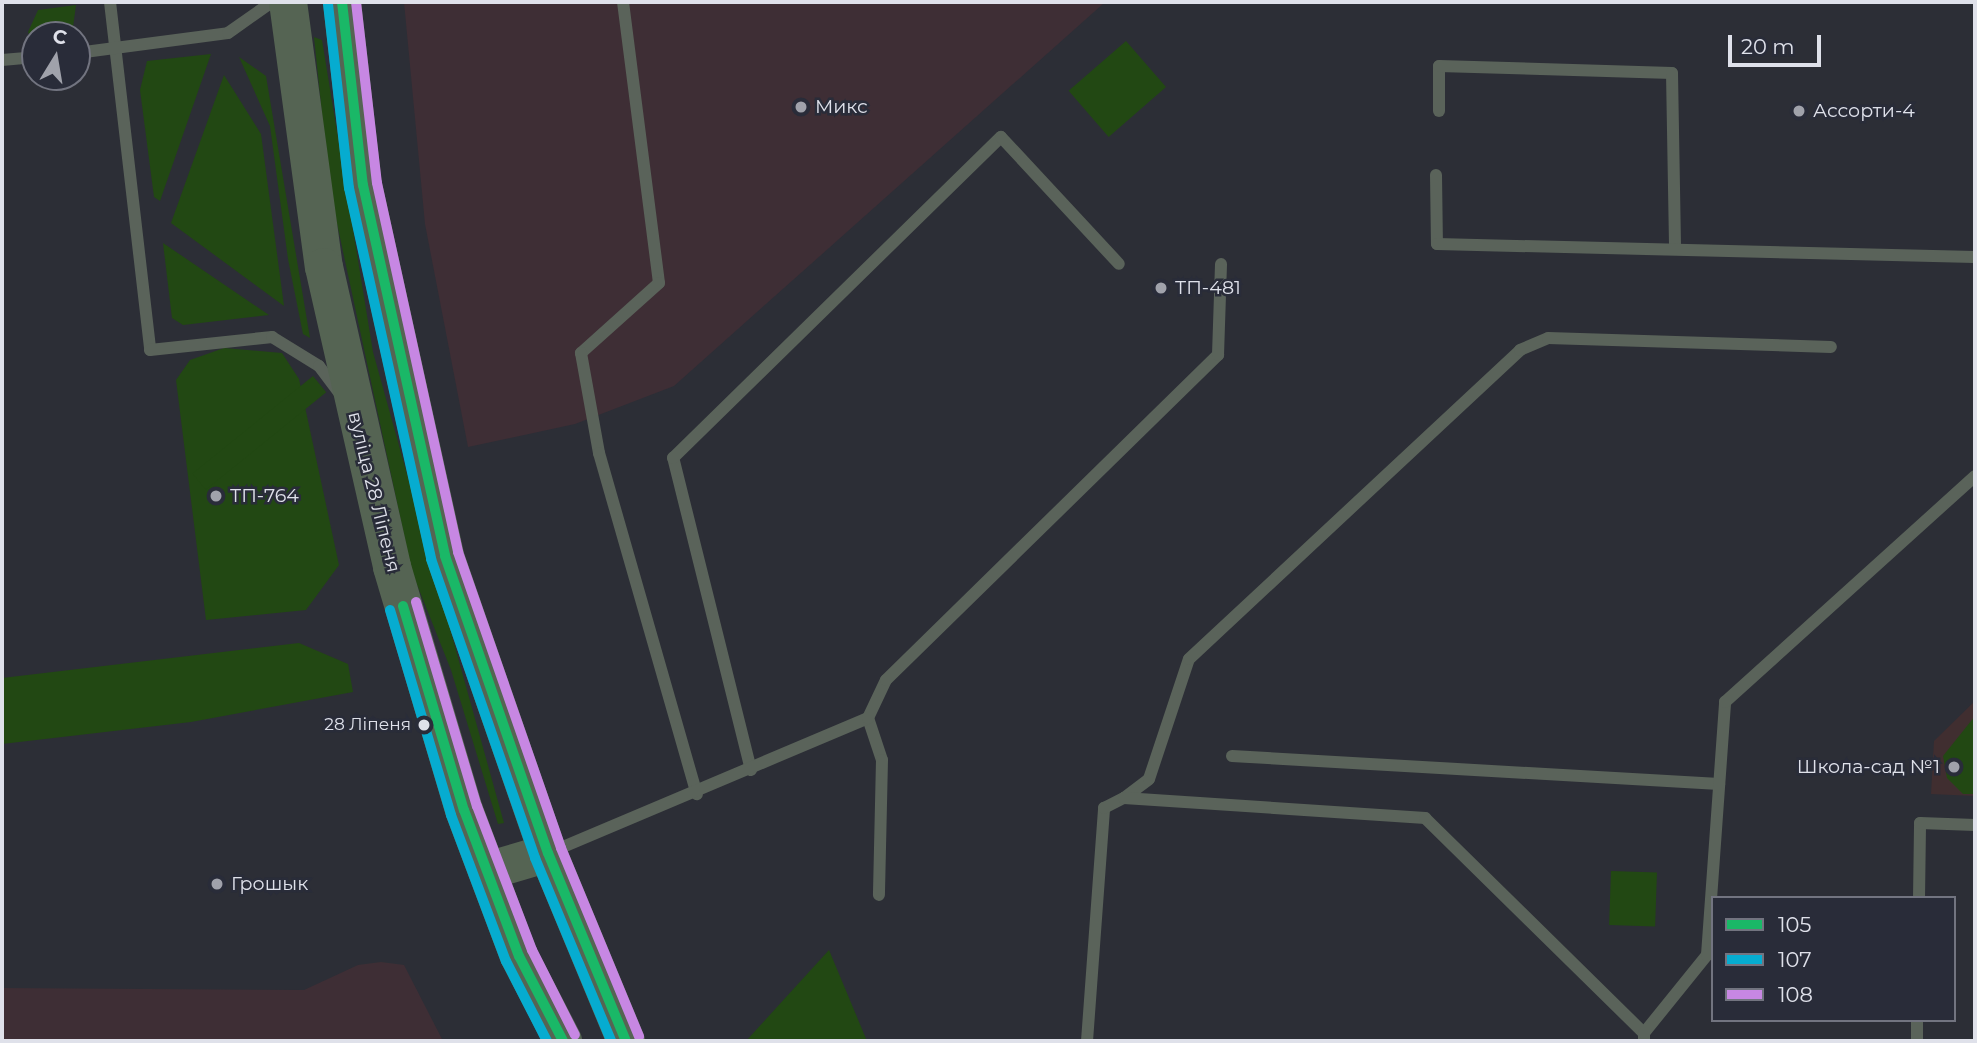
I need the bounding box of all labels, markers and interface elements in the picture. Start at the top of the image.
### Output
north arrow [21,21,91,91]
scale bar [1732,21,1825,65]
text: С [51,24,69,49]
text: 20 m [1741,34,1795,59]
place label: Микс [815,96,868,118]
marker: Микс [793,99,809,115]
place label: Ассорти-4 [1813,100,1915,122]
marker: Ассорти-4 [1791,103,1807,119]
place label: ТП-481 [1175,277,1241,299]
marker: ТП-481 [1153,280,1169,296]
street label: вуліца 28 Ліпеня [343,409,405,575]
place label: ТП-764 [230,485,299,507]
marker: ТП-764 [208,488,224,504]
place label: 28 Ліпеня [324,715,411,735]
marker: 28 Ліпеня [417,718,431,732]
place label: Школа-сад №1 [1797,756,1940,778]
marker: Школа-сад №1 [1946,759,1962,775]
place label: Грошык [231,873,308,895]
marker: Грошык [209,876,225,892]
legend [1711,896,1956,1022]
text: 105 [1778,912,1811,937]
text: 107 [1778,947,1812,972]
text: 108 [1778,982,1813,1007]

